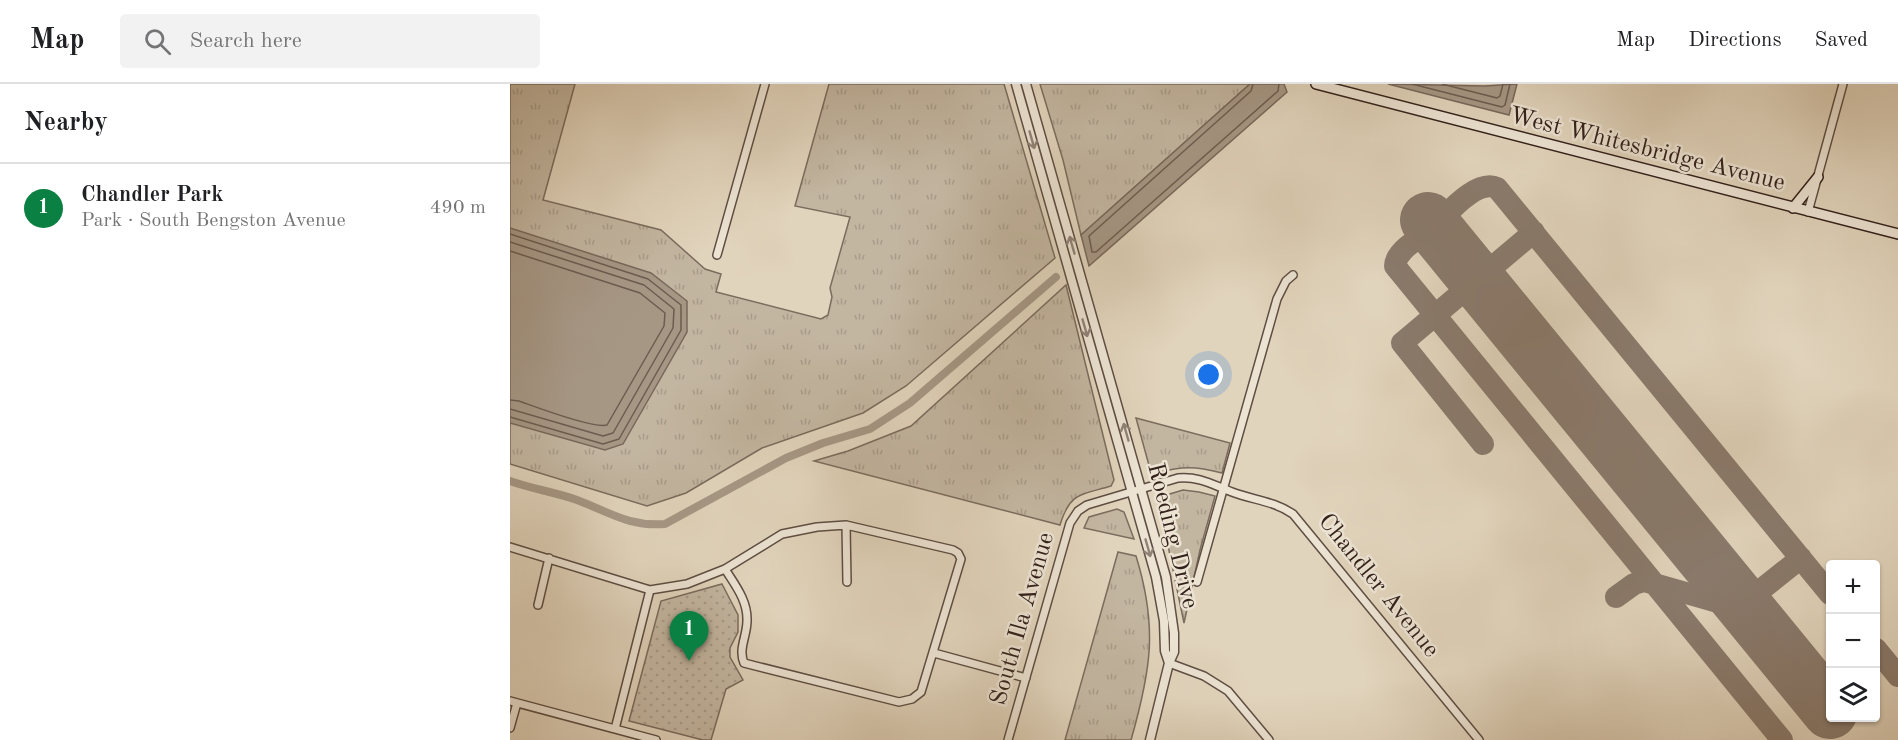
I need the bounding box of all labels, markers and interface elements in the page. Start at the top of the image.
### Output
search box [120,14,540,68]
icon: search [141,25,174,58]
text: Map [30,27,84,55]
text: Search here [189,30,302,52]
text: Map [1616,30,1655,51]
text: Directions [1688,30,1782,51]
text: Saved [1815,30,1868,51]
street label: West Whitesbridge Avenue [1507,104,1787,196]
text: Nearby [24,110,108,136]
one-way arrow [1027,130,1038,149]
text: Chandler Park [81,184,223,206]
text: 1 [38,198,49,218]
text: 490 m [430,198,486,218]
text: Park · South Bengston Avenue [81,211,346,231]
one-way arrow [1066,236,1077,255]
one-way arrow [1080,318,1091,337]
your location [1194,360,1223,389]
one-way arrow [1120,423,1131,442]
street label: Roeding Drive [1142,461,1202,611]
street label: Chandler Avenue [1313,510,1443,662]
street label: South Ila Avenue [987,530,1059,708]
one-way arrow [1143,538,1154,557]
map controls [1826,560,1880,722]
button: + [1826,560,1880,614]
pin: 1 [670,612,708,661]
button: − [1826,614,1880,668]
button: layers [1826,668,1880,722]

